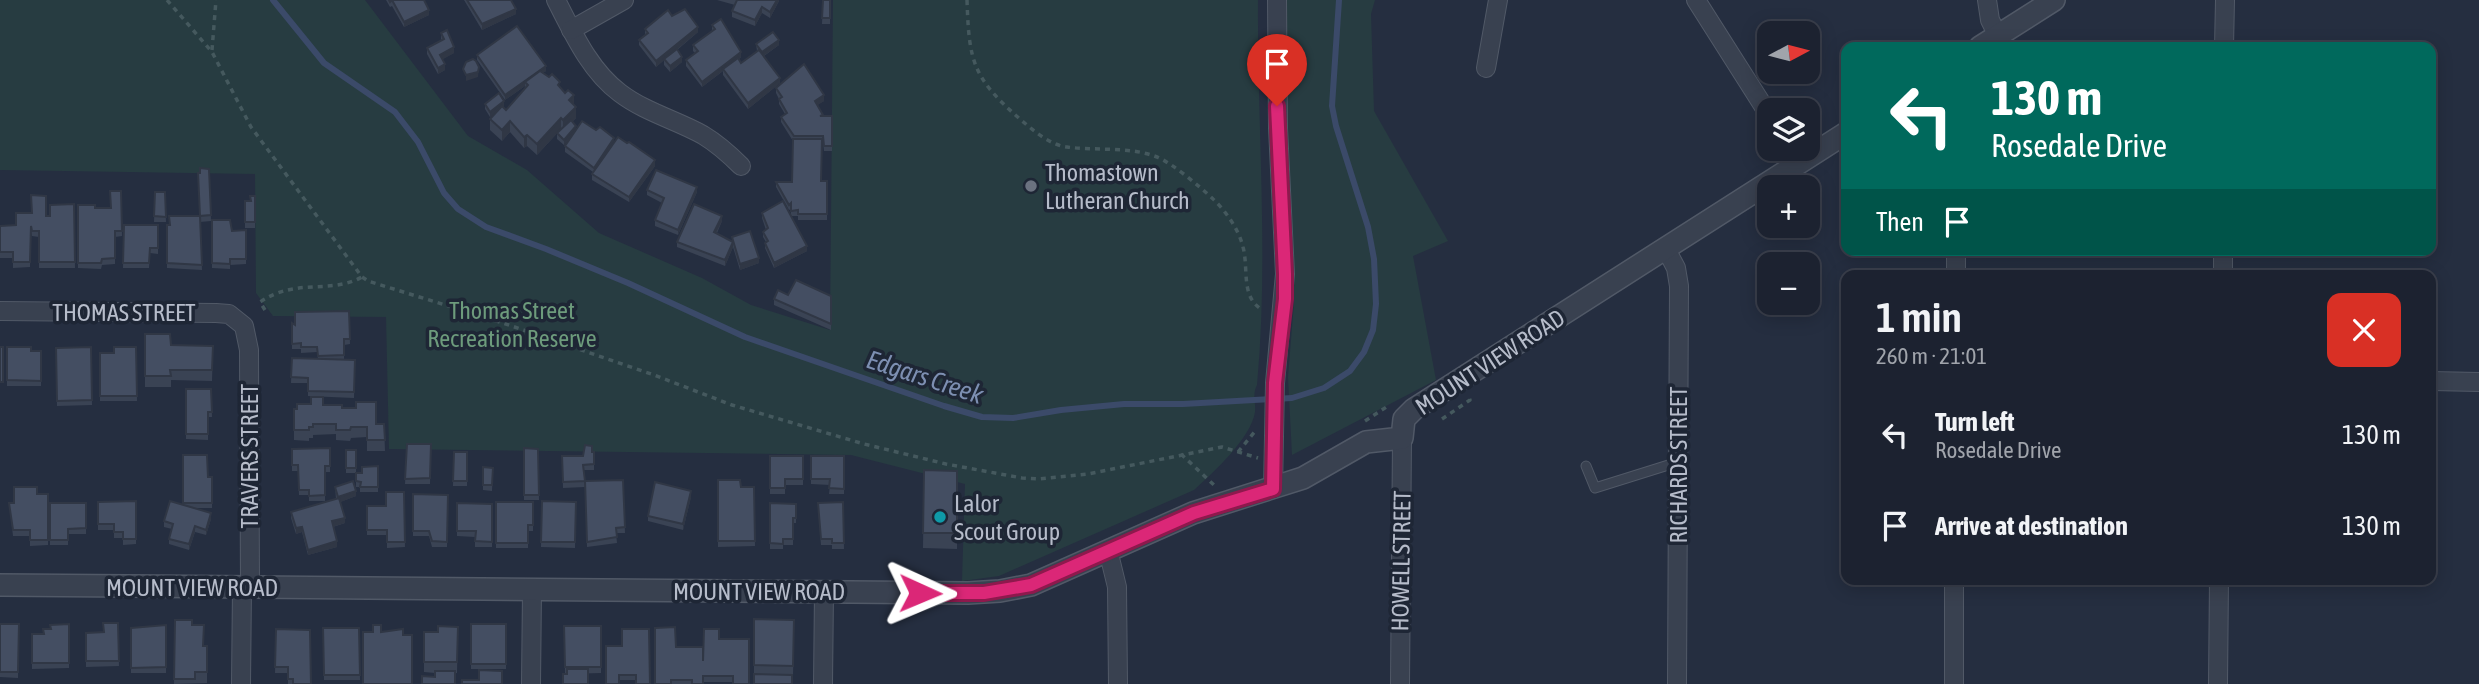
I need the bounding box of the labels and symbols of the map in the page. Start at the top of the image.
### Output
north arrow [1757,21,1820,84]
pin [1247,34,1307,106]
place label: Thomastown Lutheran Church [1045,159,1190,214]
marker: Thomastown Lutheran Church [1023,178,1039,194]
park label: Thomas Street Recreation Reserve [427,297,597,352]
street label: THOMAS STREET [52,299,196,326]
street label: MOUNT VIEW ROAD [1411,304,1569,420]
water label: Edgars Creek [863,344,988,410]
street label: TRAVERS STREET [236,383,263,528]
street label: RICHARDS STREET [1665,386,1692,544]
place label: Lalor Scout Group [954,490,1060,545]
street label: HOWELL STREET [1386,490,1416,632]
marker: Lalor Scout Group [932,509,948,525]
position arrow [883,556,957,630]
street label: MOUNT VIEW ROAD [106,574,278,601]
street label: MOUNT VIEW ROAD [673,578,845,605]

